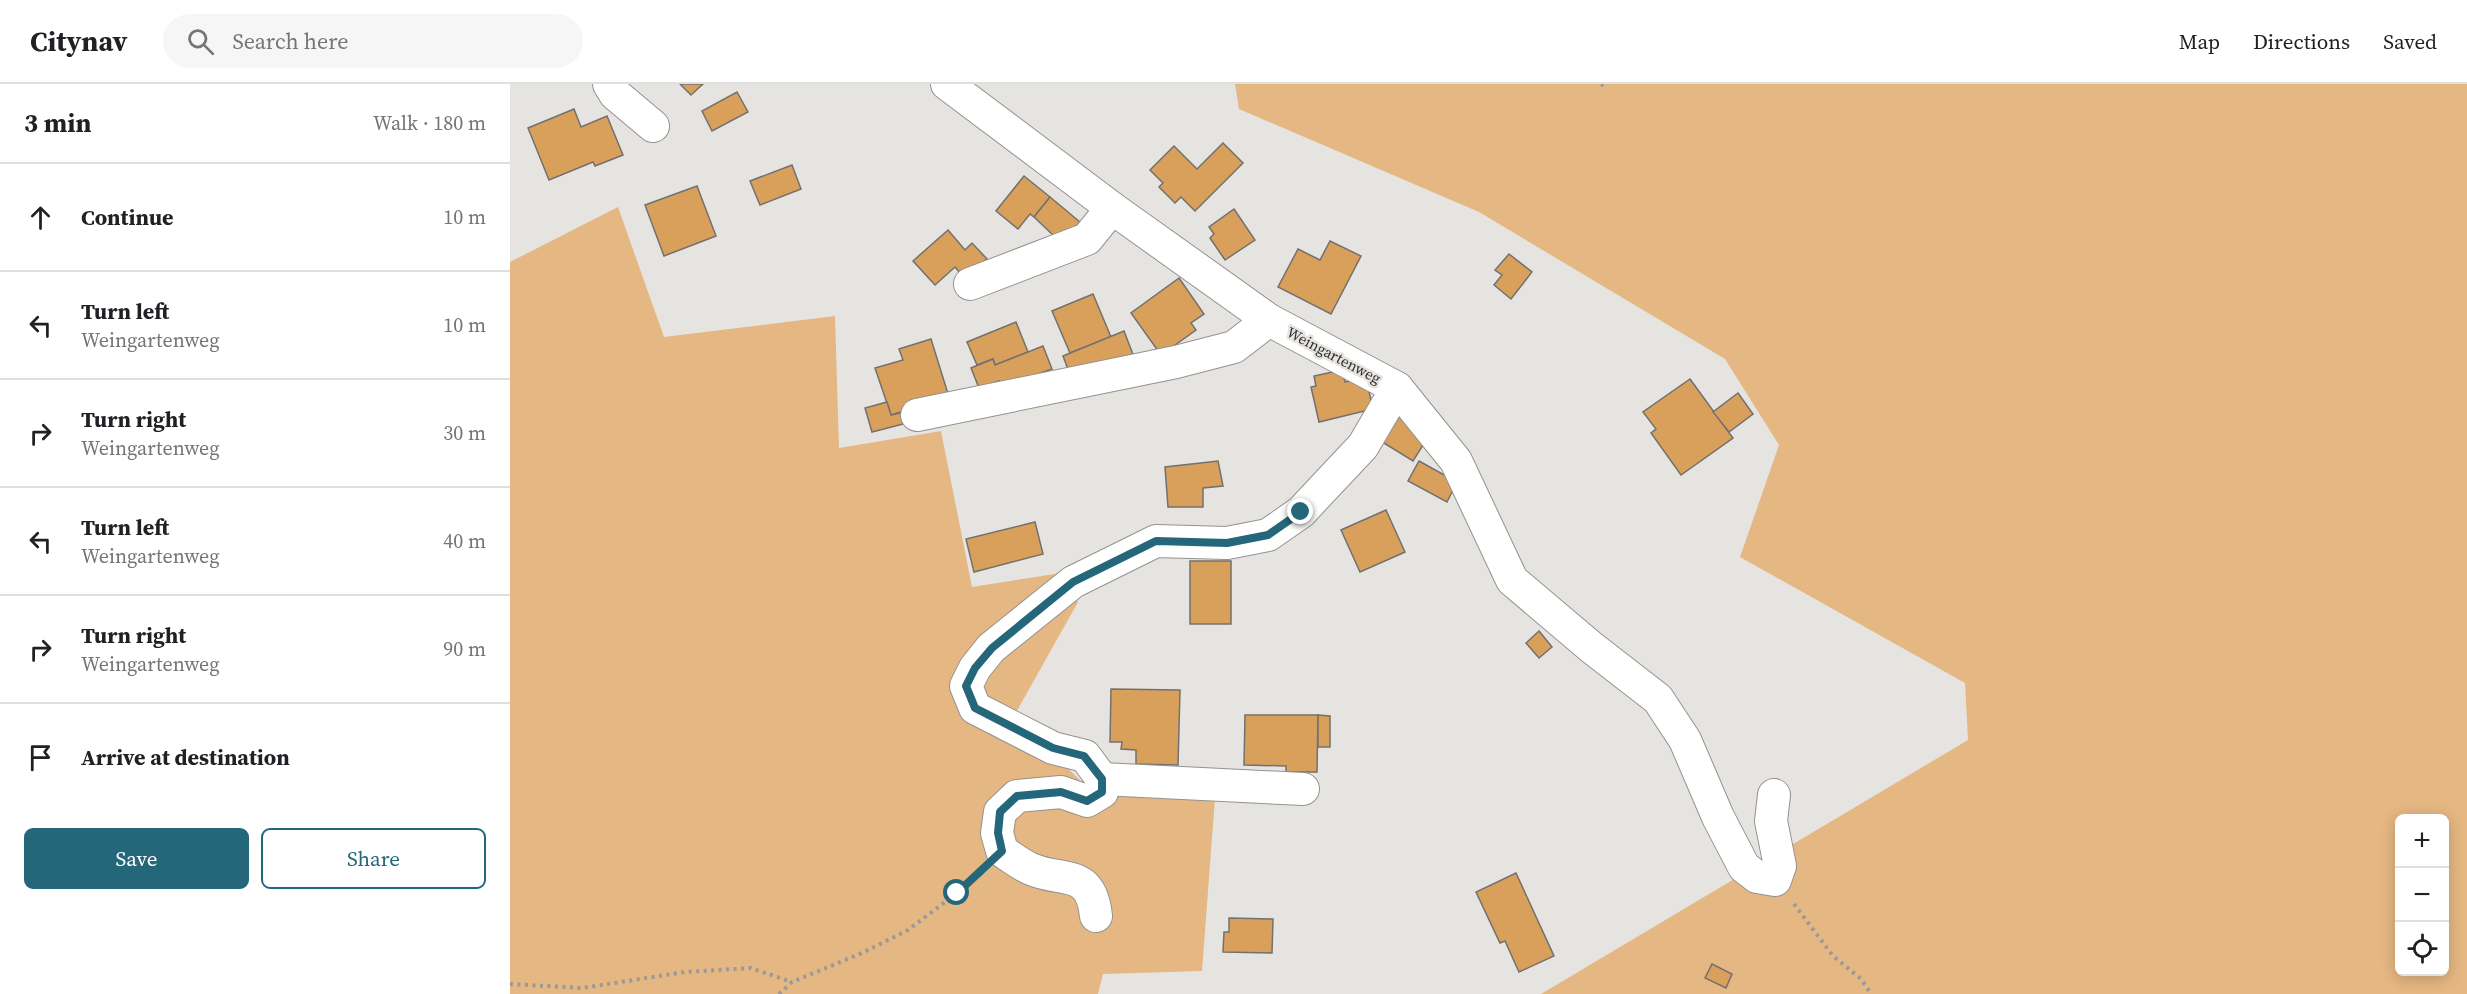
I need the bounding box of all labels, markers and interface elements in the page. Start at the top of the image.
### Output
search box [163,14,583,68]
text: Citynav [30,22,127,60]
icon: search [184,25,217,58]
text: Search here [232,26,349,56]
text: Map [2179,27,2220,56]
text: Directions [2253,27,2350,56]
text: Saved [2383,27,2437,56]
text: 3 min [24,105,91,141]
text: Walk · 180 m [373,109,486,137]
icon: ahead [24,201,57,234]
text: Continue [81,202,174,232]
text: 10 m [443,203,486,231]
text: Turn left [81,296,169,326]
icon: left [24,309,57,342]
text: 10 m [443,311,486,339]
street label: Weingartenweg [1283,321,1385,389]
text: Weingartenweg [81,326,220,354]
text: Turn right [81,404,186,434]
icon: right [24,417,57,450]
text: 30 m [443,419,486,447]
text: Weingartenweg [81,434,220,462]
route end [1287,498,1313,524]
text: Turn left [81,512,169,542]
icon: left [24,525,57,558]
text: 40 m [443,527,486,555]
text: Weingartenweg [81,542,220,570]
text: Turn right [81,620,186,650]
icon: right [24,633,57,666]
text: 90 m [443,635,486,663]
text: Weingartenweg [81,650,220,678]
icon: arrive [24,741,57,774]
text: Arrive at destination [81,742,290,772]
map controls [2395,814,2449,976]
button: + [2395,814,2449,868]
button: Save [24,828,249,889]
button: Share [261,828,486,889]
button: − [2395,868,2449,922]
route start [943,879,969,905]
button: locate [2395,922,2449,976]

